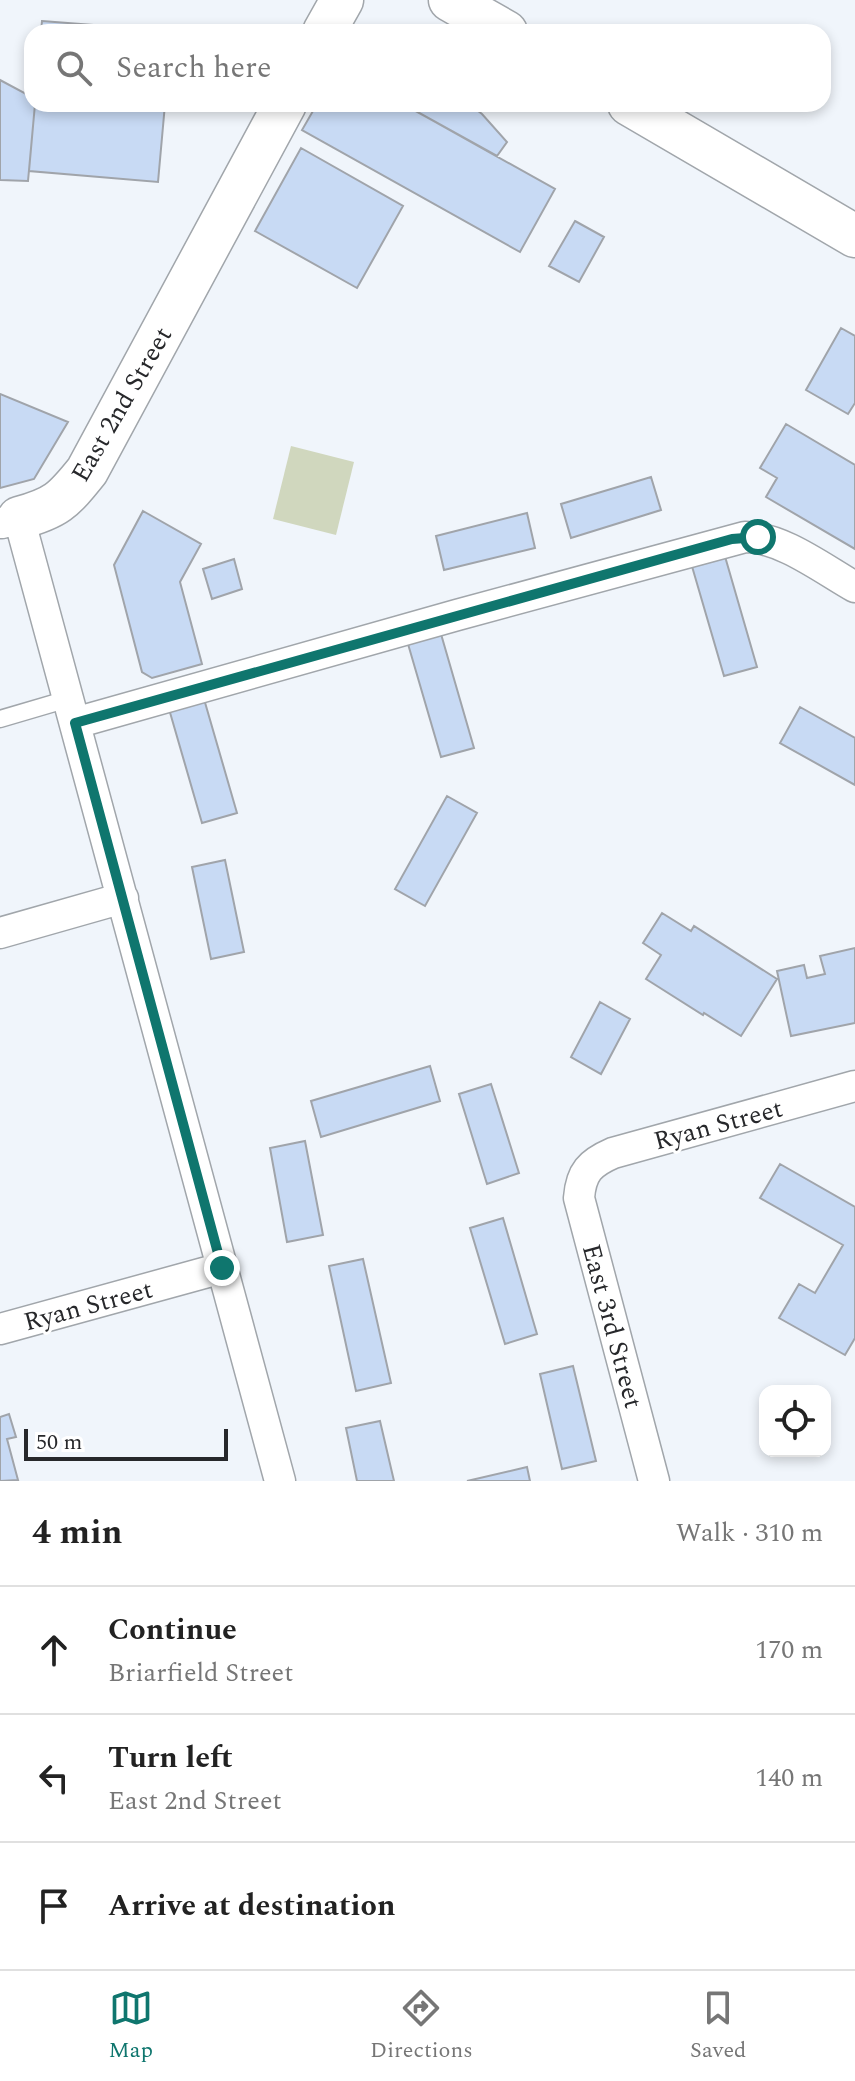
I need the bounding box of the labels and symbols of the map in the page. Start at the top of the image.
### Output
street label: East 2nd Street [61,319,183,490]
route start [740,519,776,555]
street label: Ryan Street [649,1089,787,1161]
street label: East 3rd Street [571,1239,653,1413]
route end [204,1250,240,1286]
street label: Ryan Street [19,1270,157,1342]
scale bar [24,1425,228,1461]

